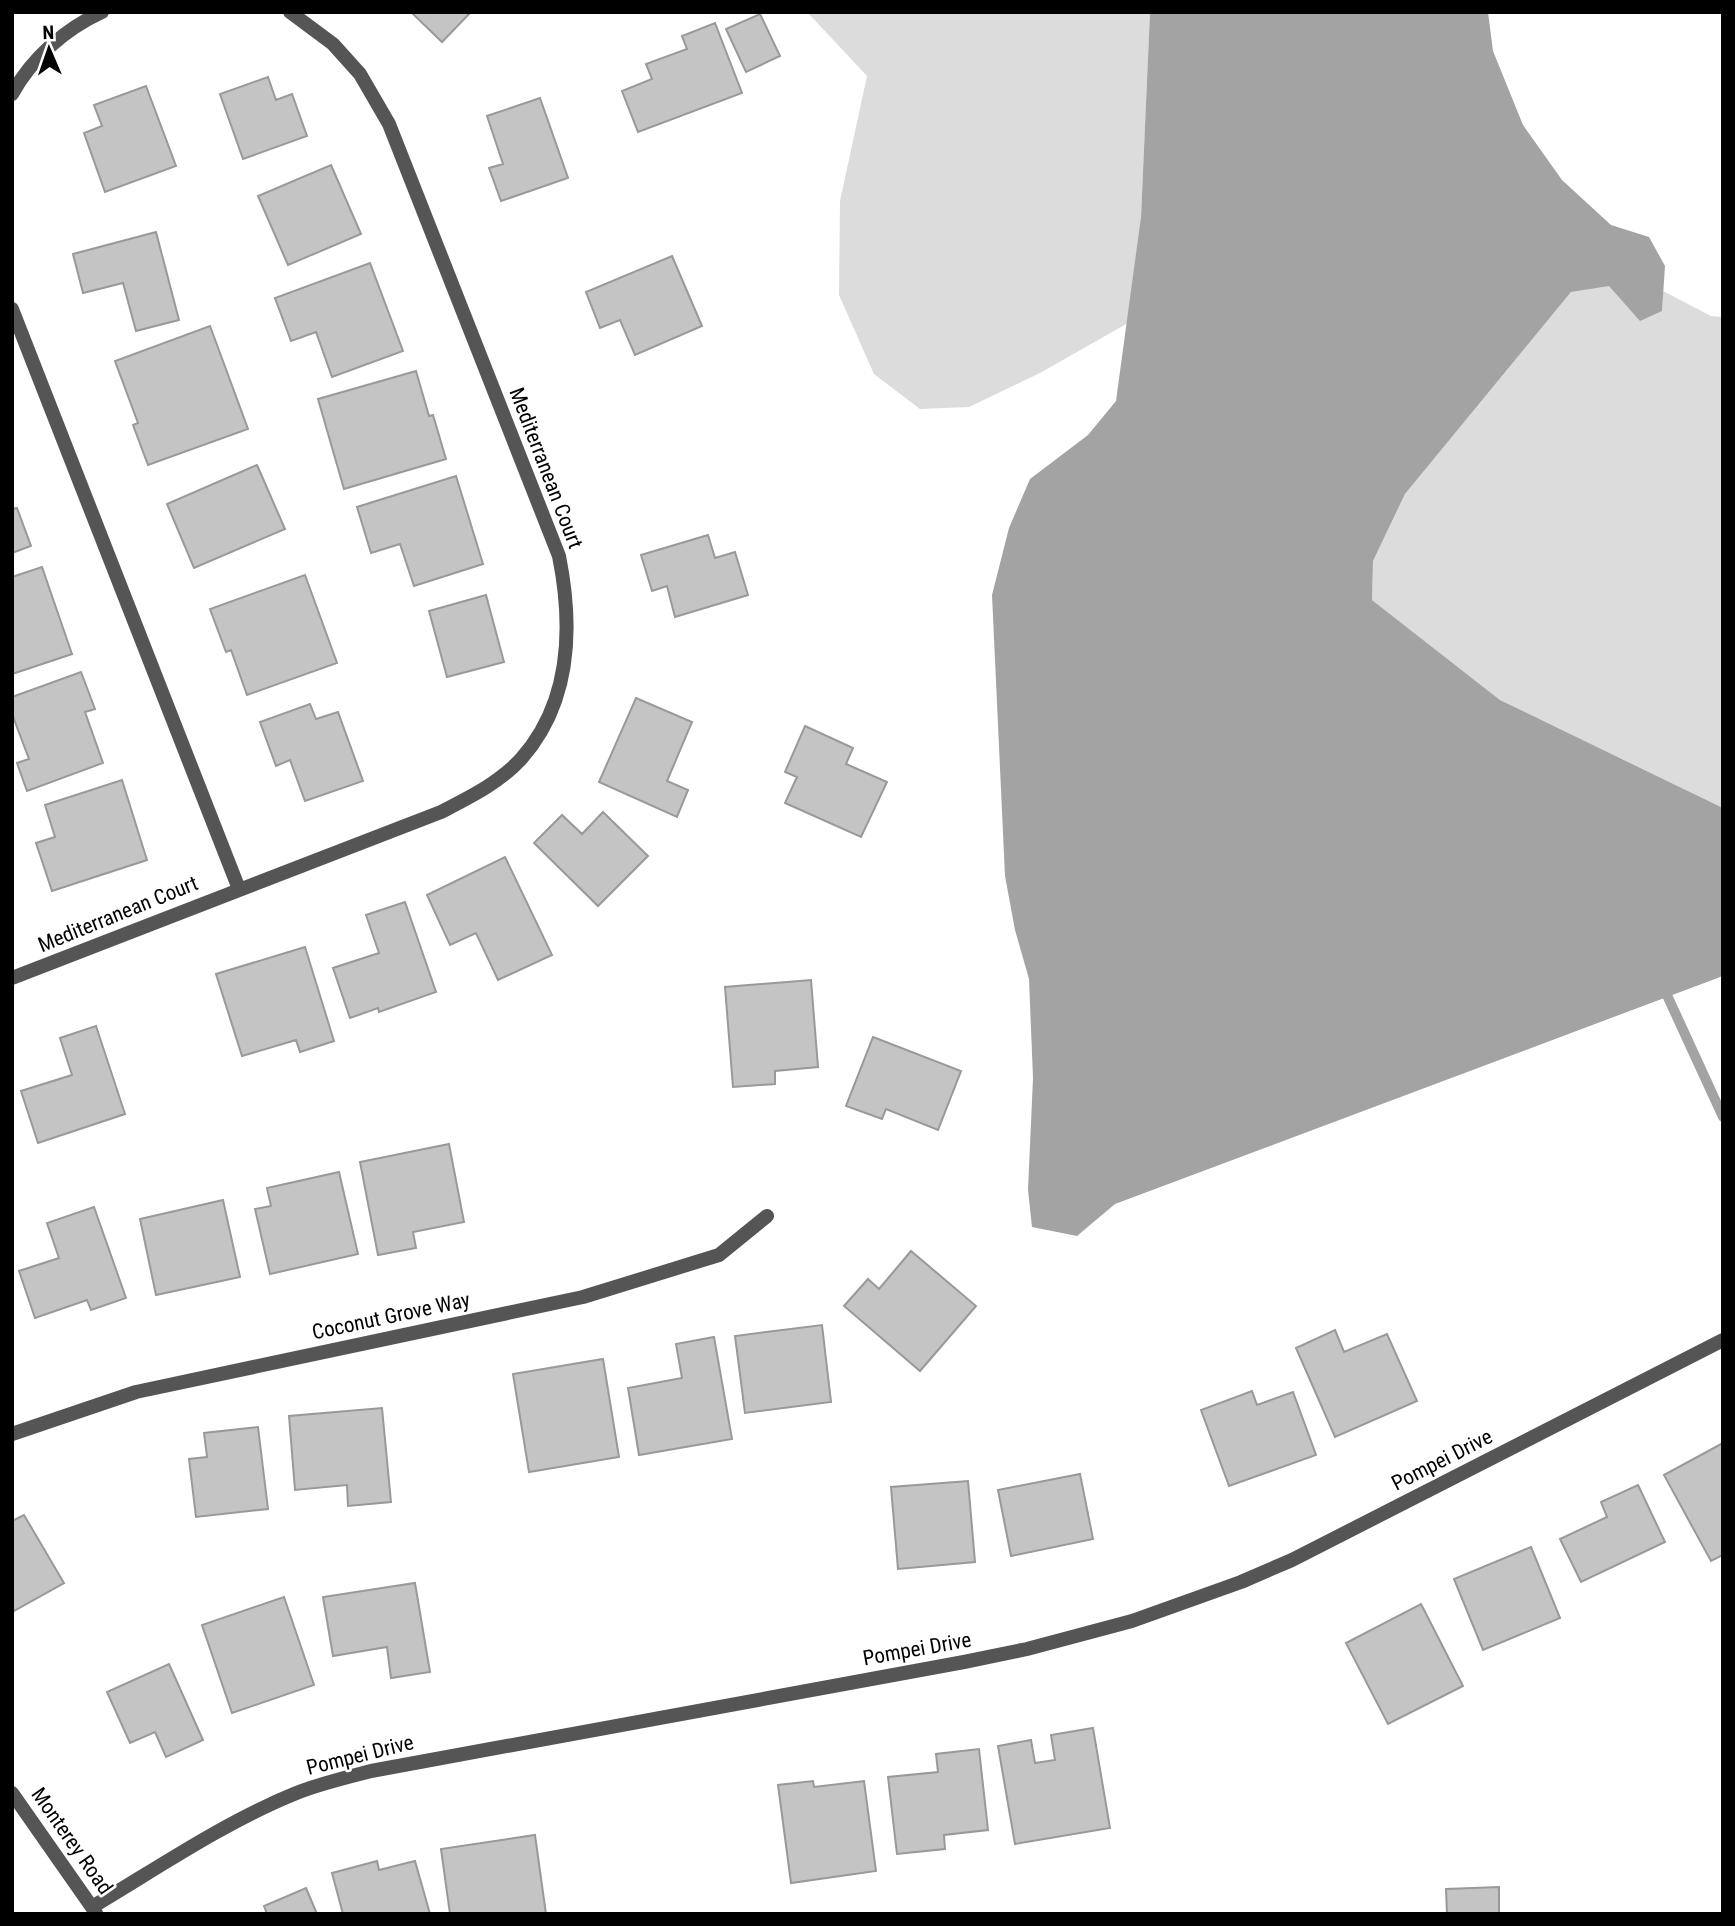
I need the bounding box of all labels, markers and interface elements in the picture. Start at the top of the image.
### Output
north arrow [14,14,84,84]
text: N [42,21,55,44]
street label: Mediterranean Court [504,384,588,552]
street label: Mediterranean Court [35,871,201,957]
street label: Coconut Grove Way [310,1287,472,1344]
street label: Pompei Drive [1388,1424,1496,1496]
street label: Pompei Drive [861,1628,973,1670]
street label: Pompei Drive [304,1730,416,1780]
street label: Monterey Road [27,1783,117,1899]

